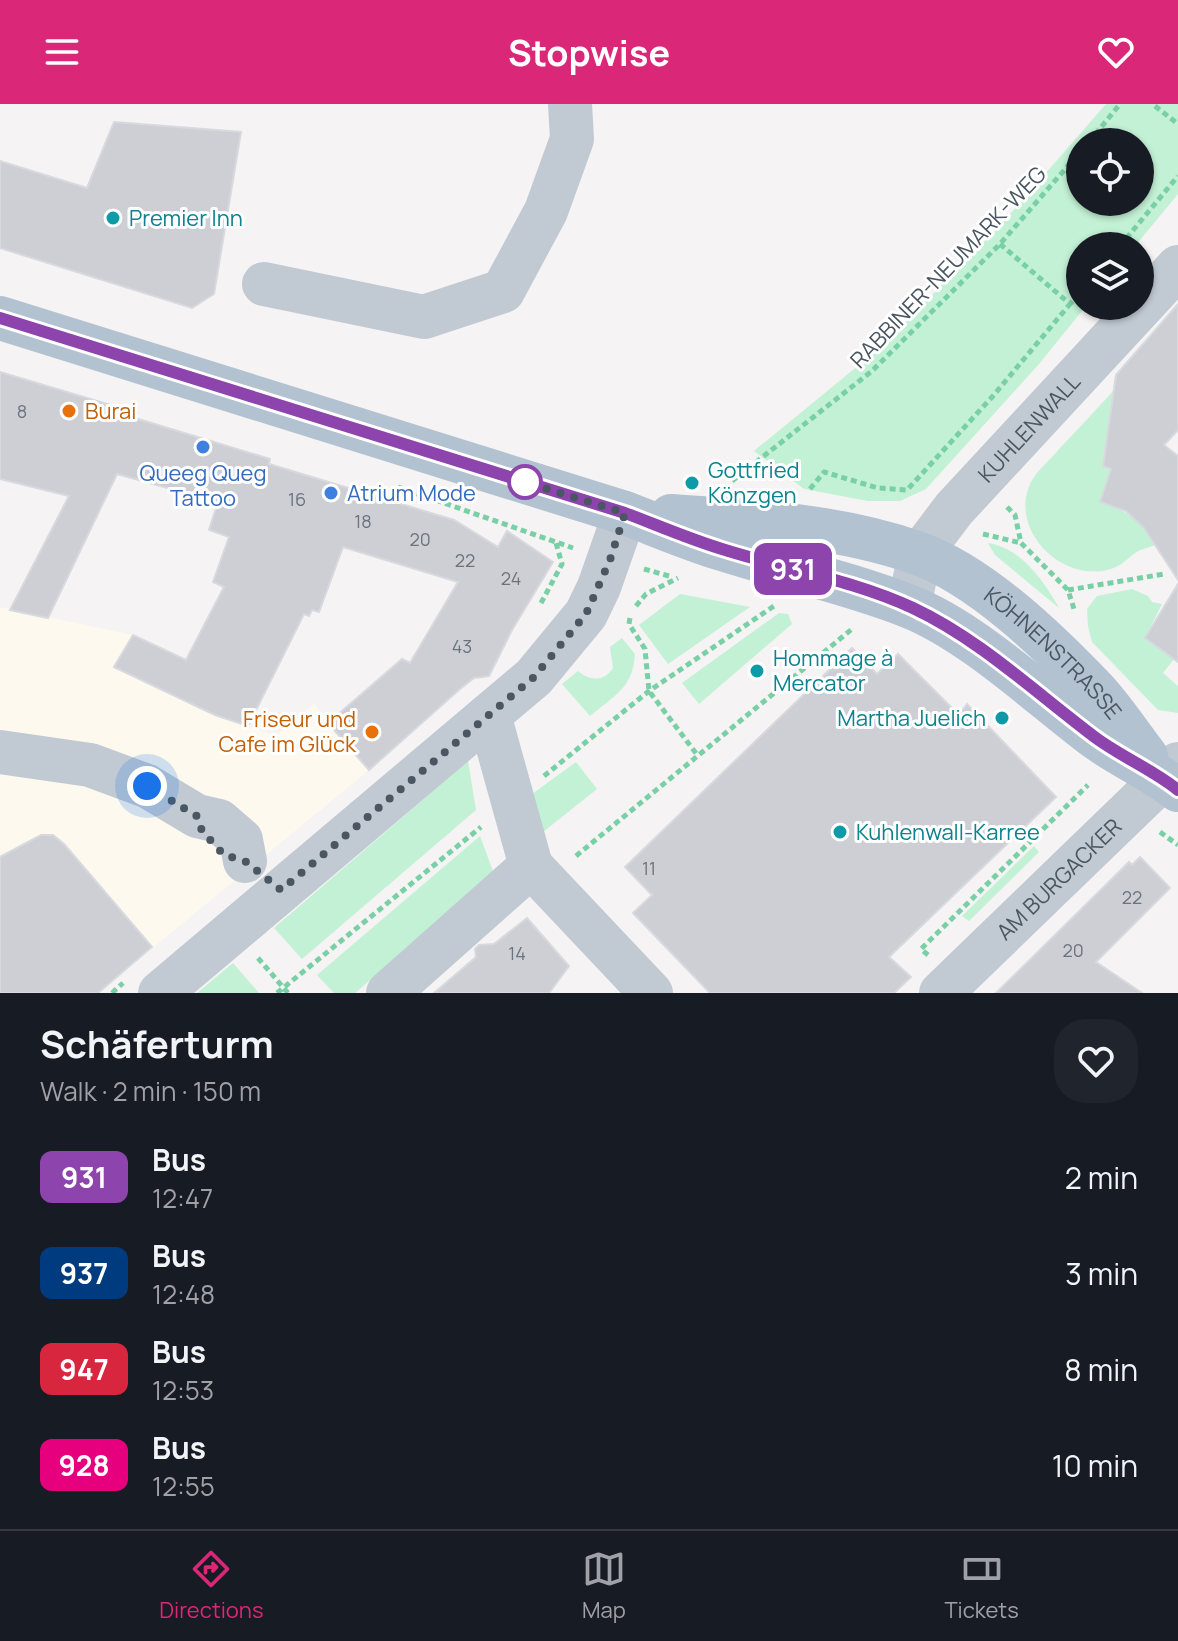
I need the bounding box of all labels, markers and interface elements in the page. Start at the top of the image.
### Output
text: Stopwise [508,28,670,77]
icon: menu [40,30,84,74]
icon: heart [1094,30,1138,74]
map controls [1066,128,1154,320]
button: locate [1066,128,1154,216]
street label: RABBINER-NEUMARK-WEG [843,159,1053,375]
place label: Premier Inn [129,203,243,233]
marker: Premier Inn [104,209,122,227]
button: layers [1066,232,1154,320]
street label: KUHLENWALL [971,367,1087,489]
place label: Burai [85,396,136,426]
house number: 8 [17,399,27,423]
marker: Burai [60,402,78,420]
marker: Queeg Queg Tattoo [194,438,212,456]
place label: Gottfried Könzgen [708,455,800,510]
place label: Queeg Queg Tattoo [140,458,267,513]
unlabelled marker [508,465,542,499]
marker: Gottfried Könzgen [683,474,701,492]
place label: Atrium Mode [347,478,476,508]
marker: Atrium Mode [322,484,340,502]
house number: 16 [288,487,306,511]
house number: 18 [354,509,372,533]
house number: 20 [409,527,431,551]
line badge: 931 [747,543,839,595]
house number: 22 [455,548,475,572]
text: 931 [770,550,816,588]
house number: 24 [501,566,521,590]
street label: KÖHNENSTRASSE [978,580,1129,725]
house number: 43 [452,634,472,658]
place label: Hommage à Mercator [773,643,893,698]
marker: Hommage à Mercator [748,662,766,680]
place label: Martha Juelich [837,703,986,733]
place label: Friseur und Cafe im Glück [218,704,357,759]
marker: Martha Juelich [993,709,1011,727]
marker: Friseur und Cafe im Glück [363,723,381,741]
your location [127,766,167,806]
street label: AM BURGACKER [990,811,1128,947]
place label: Kuhlenwall-Karree [856,817,1040,847]
marker: Kuhlenwall-Karree [831,823,849,841]
house number: 11 [642,856,656,880]
house number: 22 [1122,885,1142,909]
house number: 20 [1062,938,1084,962]
house number: 14 [508,941,526,965]
text: Schäferturm [40,1017,274,1069]
button: heart [1054,1019,1138,1103]
text: Walk · 2 min · 150 m [40,1073,261,1109]
text: Bus [152,1139,206,1180]
text: 2 min [1065,1157,1138,1198]
text: 931 [61,1158,107,1196]
text: 12:47 [152,1180,213,1216]
text: Bus [152,1235,206,1276]
text: 3 min [1065,1253,1138,1294]
text: 937 [60,1254,108,1292]
text: 12:48 [152,1276,215,1312]
text: Bus [152,1331,206,1372]
text: 8 min [1064,1349,1138,1390]
text: 947 [59,1350,109,1388]
text: 12:53 [152,1372,214,1408]
text: Bus [152,1427,206,1468]
text: 10 min [1052,1445,1138,1486]
text: 928 [58,1446,110,1484]
text: 12:55 [152,1468,215,1504]
tab: Directions [159,1547,263,1625]
tab: Map [582,1547,626,1625]
tab: Tickets [944,1547,1019,1625]

